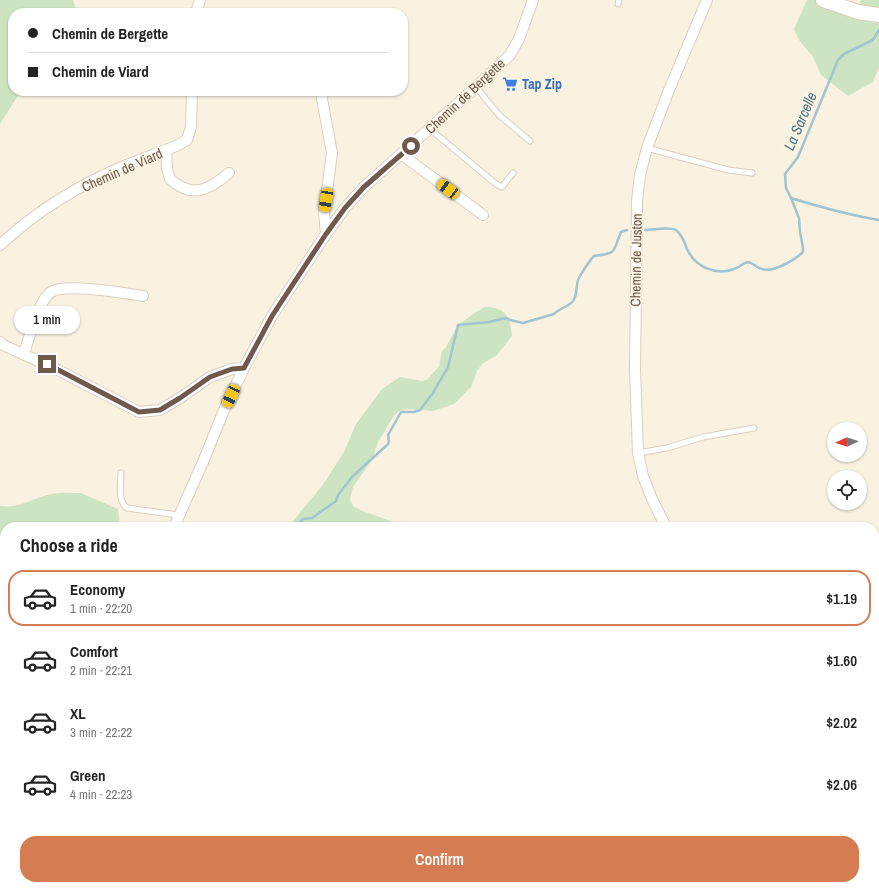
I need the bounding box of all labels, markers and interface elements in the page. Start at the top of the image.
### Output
text: Chemin de Bergette [52,23,168,44]
street label: Chemin de Bergette [421,54,509,138]
text: Chemin de Viard [52,61,149,82]
supermarket icon: Tap Zip [501,75,519,93]
place label: Tap Zip [522,75,562,93]
water label: La Sarcelle [778,88,822,153]
route start [402,137,420,155]
street label: Chemin de Viard [79,144,165,196]
car [435,177,461,201]
car [318,187,334,213]
street label: Chemin de Juston [626,213,646,307]
callout: 1 min [14,306,80,334]
text: 1 min [33,311,61,328]
route end [38,355,56,373]
car [220,383,242,409]
north arrow [827,422,867,462]
map controls [827,422,867,510]
button: locate [827,470,867,510]
text: Choose a ride [20,533,118,558]
text: Economy [70,579,125,600]
icon: car [22,580,58,616]
text: $1.19 [826,588,857,609]
text: 1 min · 22:20 [70,600,132,617]
text: Comfort [70,641,118,662]
icon: car [22,642,58,678]
text: $1.60 [826,650,857,671]
text: 2 min · 22:21 [70,662,132,679]
text: XL [70,703,86,724]
icon: car [22,704,58,740]
text: $2.02 [826,712,857,733]
text: 3 min · 22:22 [70,724,132,741]
text: Green [70,765,106,786]
icon: car [22,766,58,802]
text: $2.06 [826,774,857,795]
text: 4 min · 22:23 [70,786,132,803]
button: Confirm [20,836,859,882]

